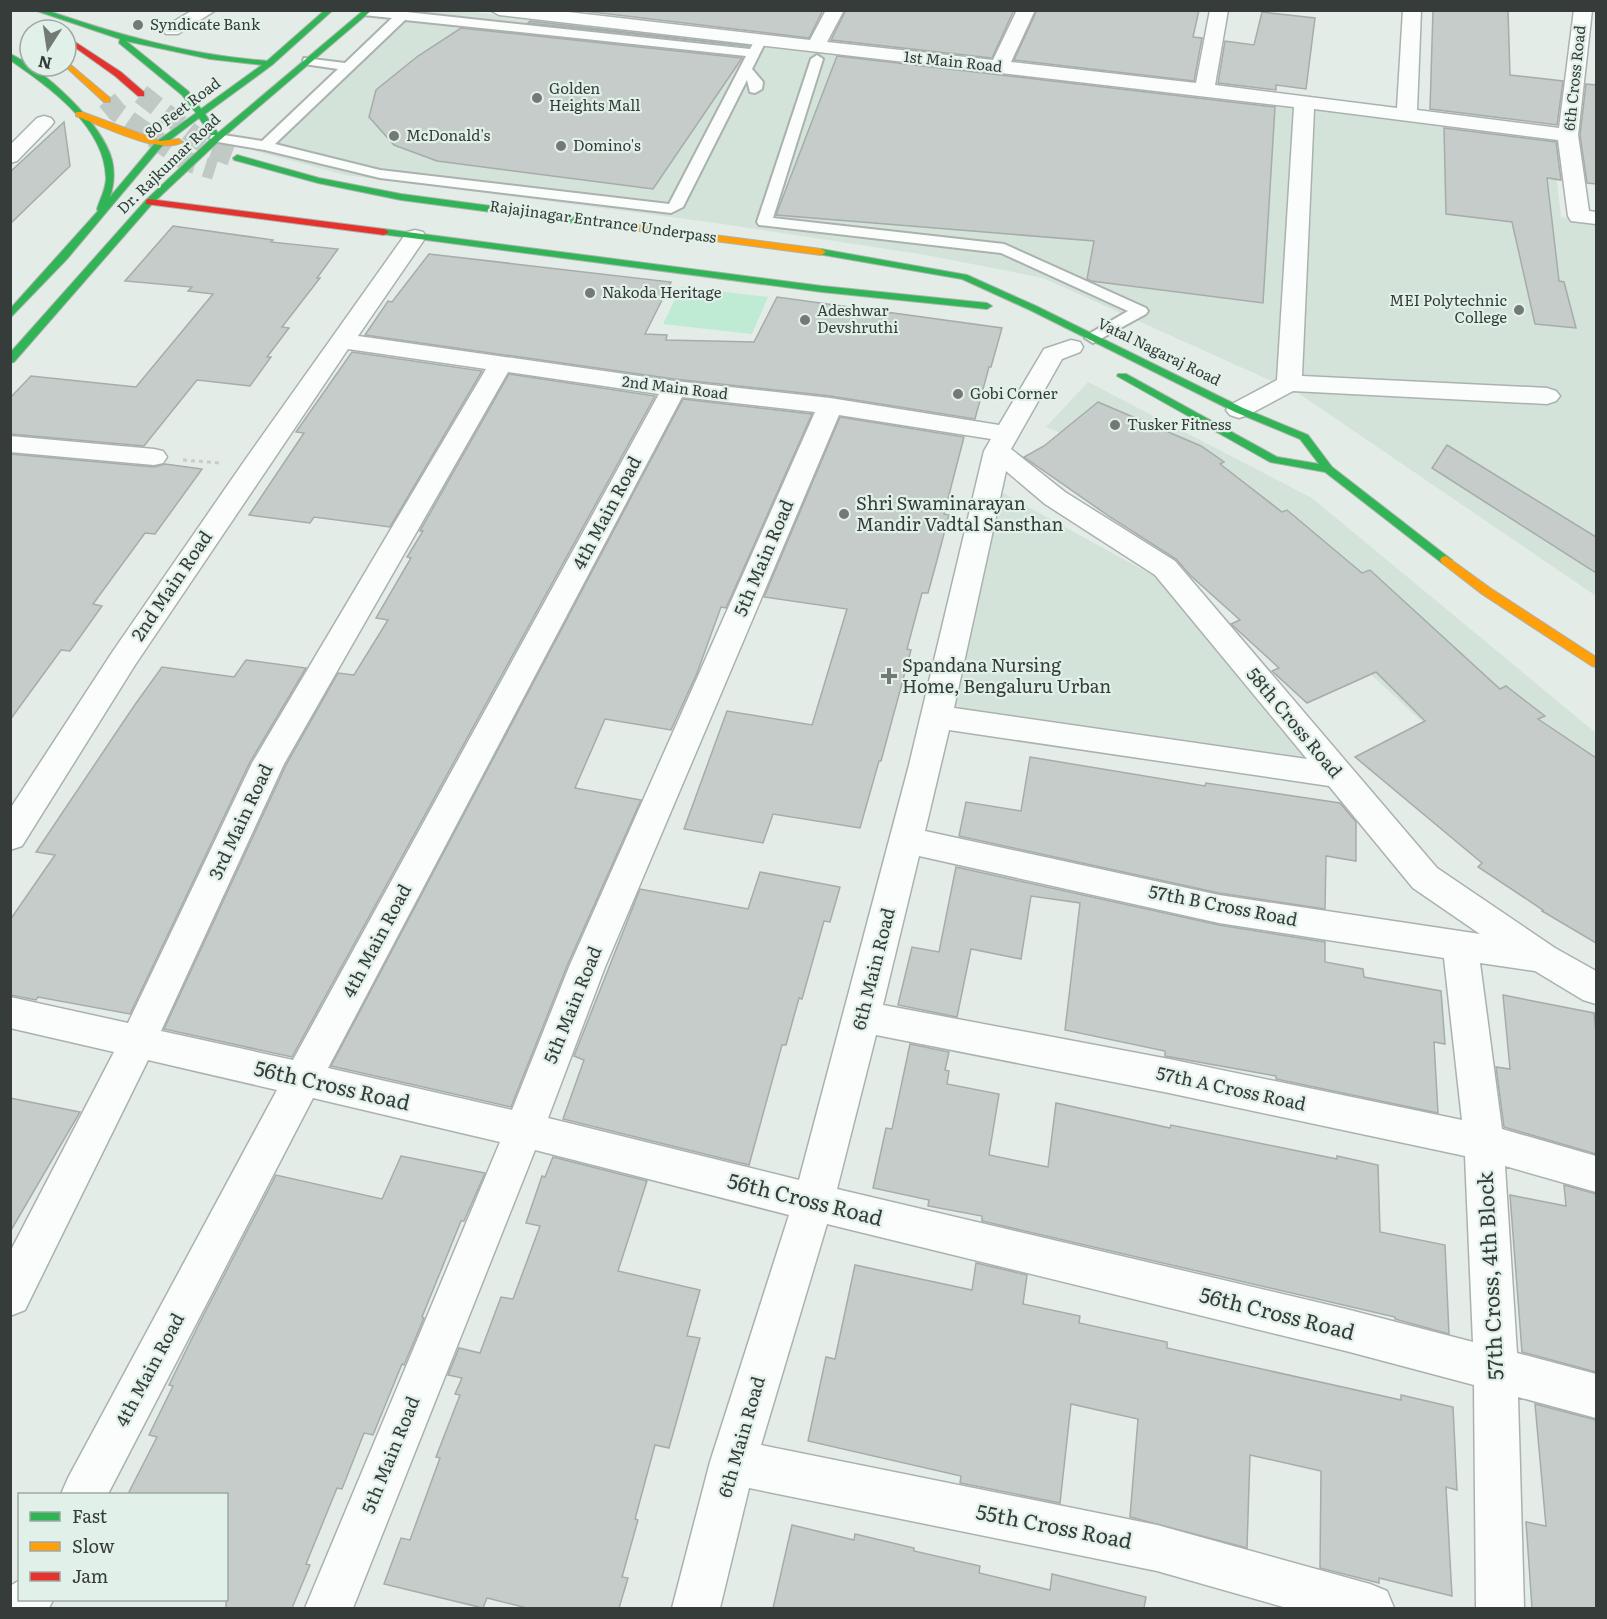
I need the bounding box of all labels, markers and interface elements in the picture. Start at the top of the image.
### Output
place label: Syndicate Bank [150,12,261,35]
north arrow [18,18,78,78]
marker: Syndicate Bank [131,18,145,32]
street label: 6th Cross Road [1557,24,1590,132]
street label: 1st Main Road [903,44,1004,77]
text: N [36,51,54,77]
street label: 80 Feet Road [139,71,225,143]
place label: Golden Heights Mall [549,76,640,116]
marker: Golden Heights Mall [530,91,544,105]
street label: Dr. Rajkumar Road [111,107,225,218]
place label: McDonald's [406,123,490,146]
marker: McDonald's [387,129,401,143]
place label: Domino's [573,133,641,156]
marker: Domino's [554,139,568,153]
street label: Rajajinagar Entrance Underpass [488,193,718,248]
place label: Nakoda Heritage [602,280,722,303]
marker: Nakoda Heritage [583,286,597,300]
place label: MEI Polytechnic College [1389,288,1508,328]
place label: Adeshwar Devshruthi [817,298,898,338]
marker: MEI Polytechnic College [1512,303,1526,317]
street label: Vatal Nagaraj Road [1094,311,1225,391]
marker: Adeshwar Devshruthi [798,313,812,327]
street label: 2nd Main Road [621,369,730,404]
place label: Gobi Corner [970,381,1058,404]
marker: Gobi Corner [951,387,965,401]
place label: Tusker Fitness [1127,412,1231,435]
marker: Tusker Fitness [1108,418,1122,432]
street label: 4th Main Road [564,451,647,574]
place label: Shri Swaminarayan Mandir Vadtal Sansthan [856,489,1064,537]
street label: 5th Main Road [726,495,799,620]
marker: Shri Swaminarayan Mandir Vadtal Sansthan [837,507,851,521]
street label: 2nd Main Road [124,525,218,646]
place label: Spandana Nursing Home, Bengaluru Urban [902,651,1111,699]
street label: 58th Cross Road [1241,661,1349,783]
marker: Spandana Nursing Home, Bengaluru Urban [880,667,898,685]
street label: 3rd Main Road [201,759,278,884]
street label: 57th B Cross Road [1147,877,1300,932]
street label: 4th Main Road [334,879,417,1002]
street label: 6th Main Road [844,905,901,1033]
street label: 5th Main Road [536,942,607,1067]
street label: 56th Cross Road [252,1051,414,1117]
street label: 57th A Cross Road [1154,1058,1309,1117]
street label: 56th Cross Road [725,1163,887,1232]
street label: 57th Cross, 4th Block [1468,1171,1509,1381]
street label: 56th Cross Road [1197,1277,1359,1346]
street label: 4th Main Road [107,1308,190,1431]
street label: 6th Main Road [710,1373,771,1500]
street label: 5th Main Road [354,1392,425,1517]
legend [18,1493,228,1601]
street label: 55th Cross Road [974,1494,1135,1555]
text: Fast [72,1502,108,1529]
text: Slow [72,1532,115,1559]
text: Jam [72,1562,108,1589]

